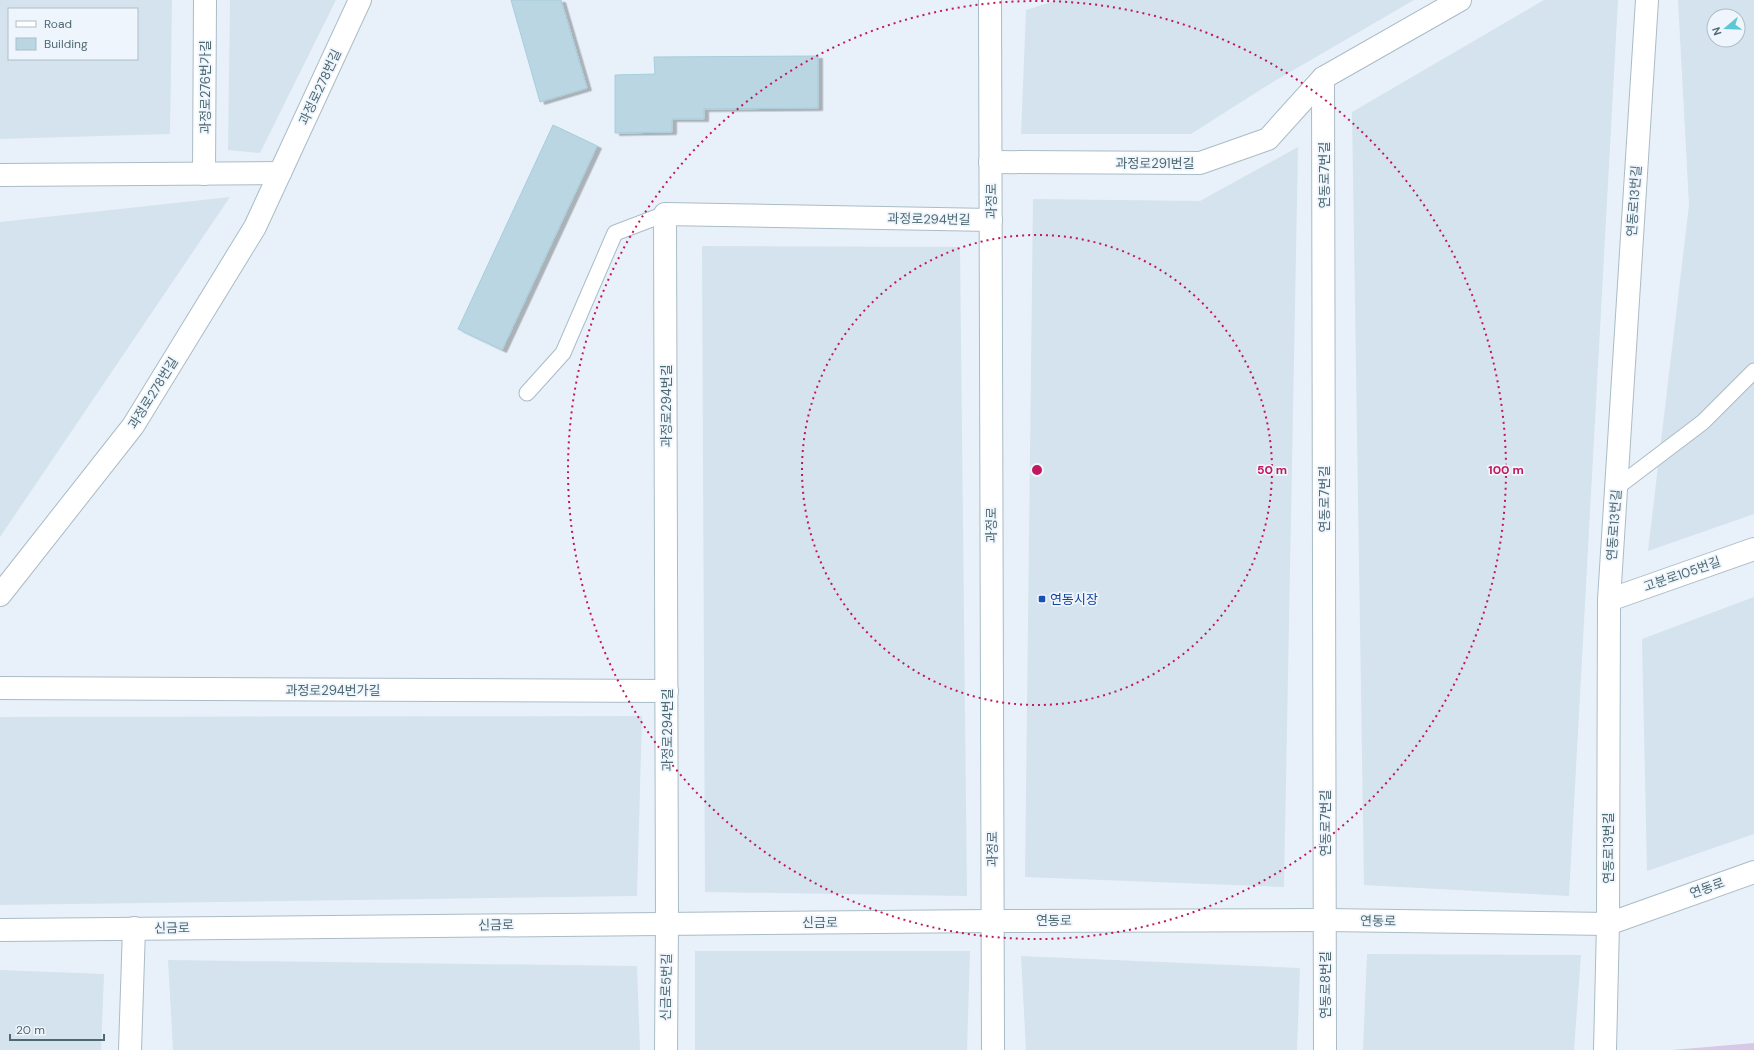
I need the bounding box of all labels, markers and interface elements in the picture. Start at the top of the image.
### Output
legend [8,8,138,60]
north arrow [1706,8,1746,48]
text: Road [44,16,72,32]
text: N [1709,25,1724,37]
text: Building [44,36,88,52]
street label: 과정로276번가길 [197,40,214,134]
street label: 과정로278번길 [295,46,345,128]
street label: 연동로7번길 [1316,142,1333,208]
street label: 과정로291번길 [1115,155,1195,172]
street label: 연동로13번길 [1623,165,1645,237]
street label: 과정로 [983,183,1000,219]
street label: 과정로294번길 [887,210,971,228]
street label: 과정로278번길 [124,354,182,432]
street label: 과정로294번길 [658,364,675,448]
text: 50 m [1257,462,1287,478]
text: 100 m [1488,462,1524,478]
centre of rings [1030,463,1044,477]
street label: 연동로7번길 [1316,466,1333,532]
street label: 연동로13번길 [1603,489,1625,561]
street label: 과정로 [983,507,1000,543]
street label: 고분로105번길 [1641,553,1723,595]
place label: 연동시장 [1050,591,1098,608]
marker: 연동시장 [1037,594,1047,604]
street label: 과정로294번가길 [285,682,381,699]
street label: 과정로294번길 [659,688,676,772]
street label: 연동로7번길 [1317,790,1334,856]
street label: 연동로13번길 [1600,812,1617,884]
street label: 과정로 [984,831,1001,867]
street label: 연동로 [1687,874,1727,902]
street label: 연동로 [1036,912,1072,929]
street label: 연동로 [1360,912,1396,930]
street label: 신금로 [802,914,838,931]
street label: 신금로 [478,916,514,934]
street label: 신금로 [154,919,190,937]
street label: 연동로8번길 [1317,951,1334,1019]
street label: 신금로5번길 [657,953,675,1021]
scale bar [10,1016,104,1042]
text: 20 m [16,1022,45,1038]

